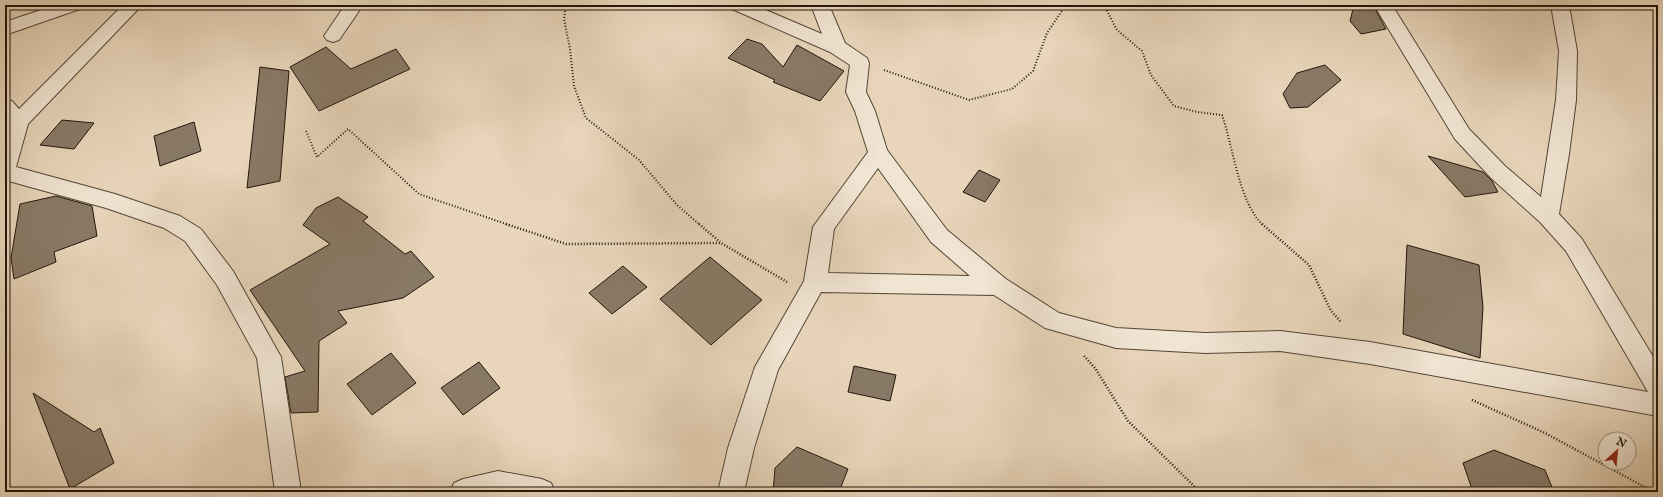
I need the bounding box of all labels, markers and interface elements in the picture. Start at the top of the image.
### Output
north arrow [1597,431,1637,471]
text: N [1613,434,1629,452]

